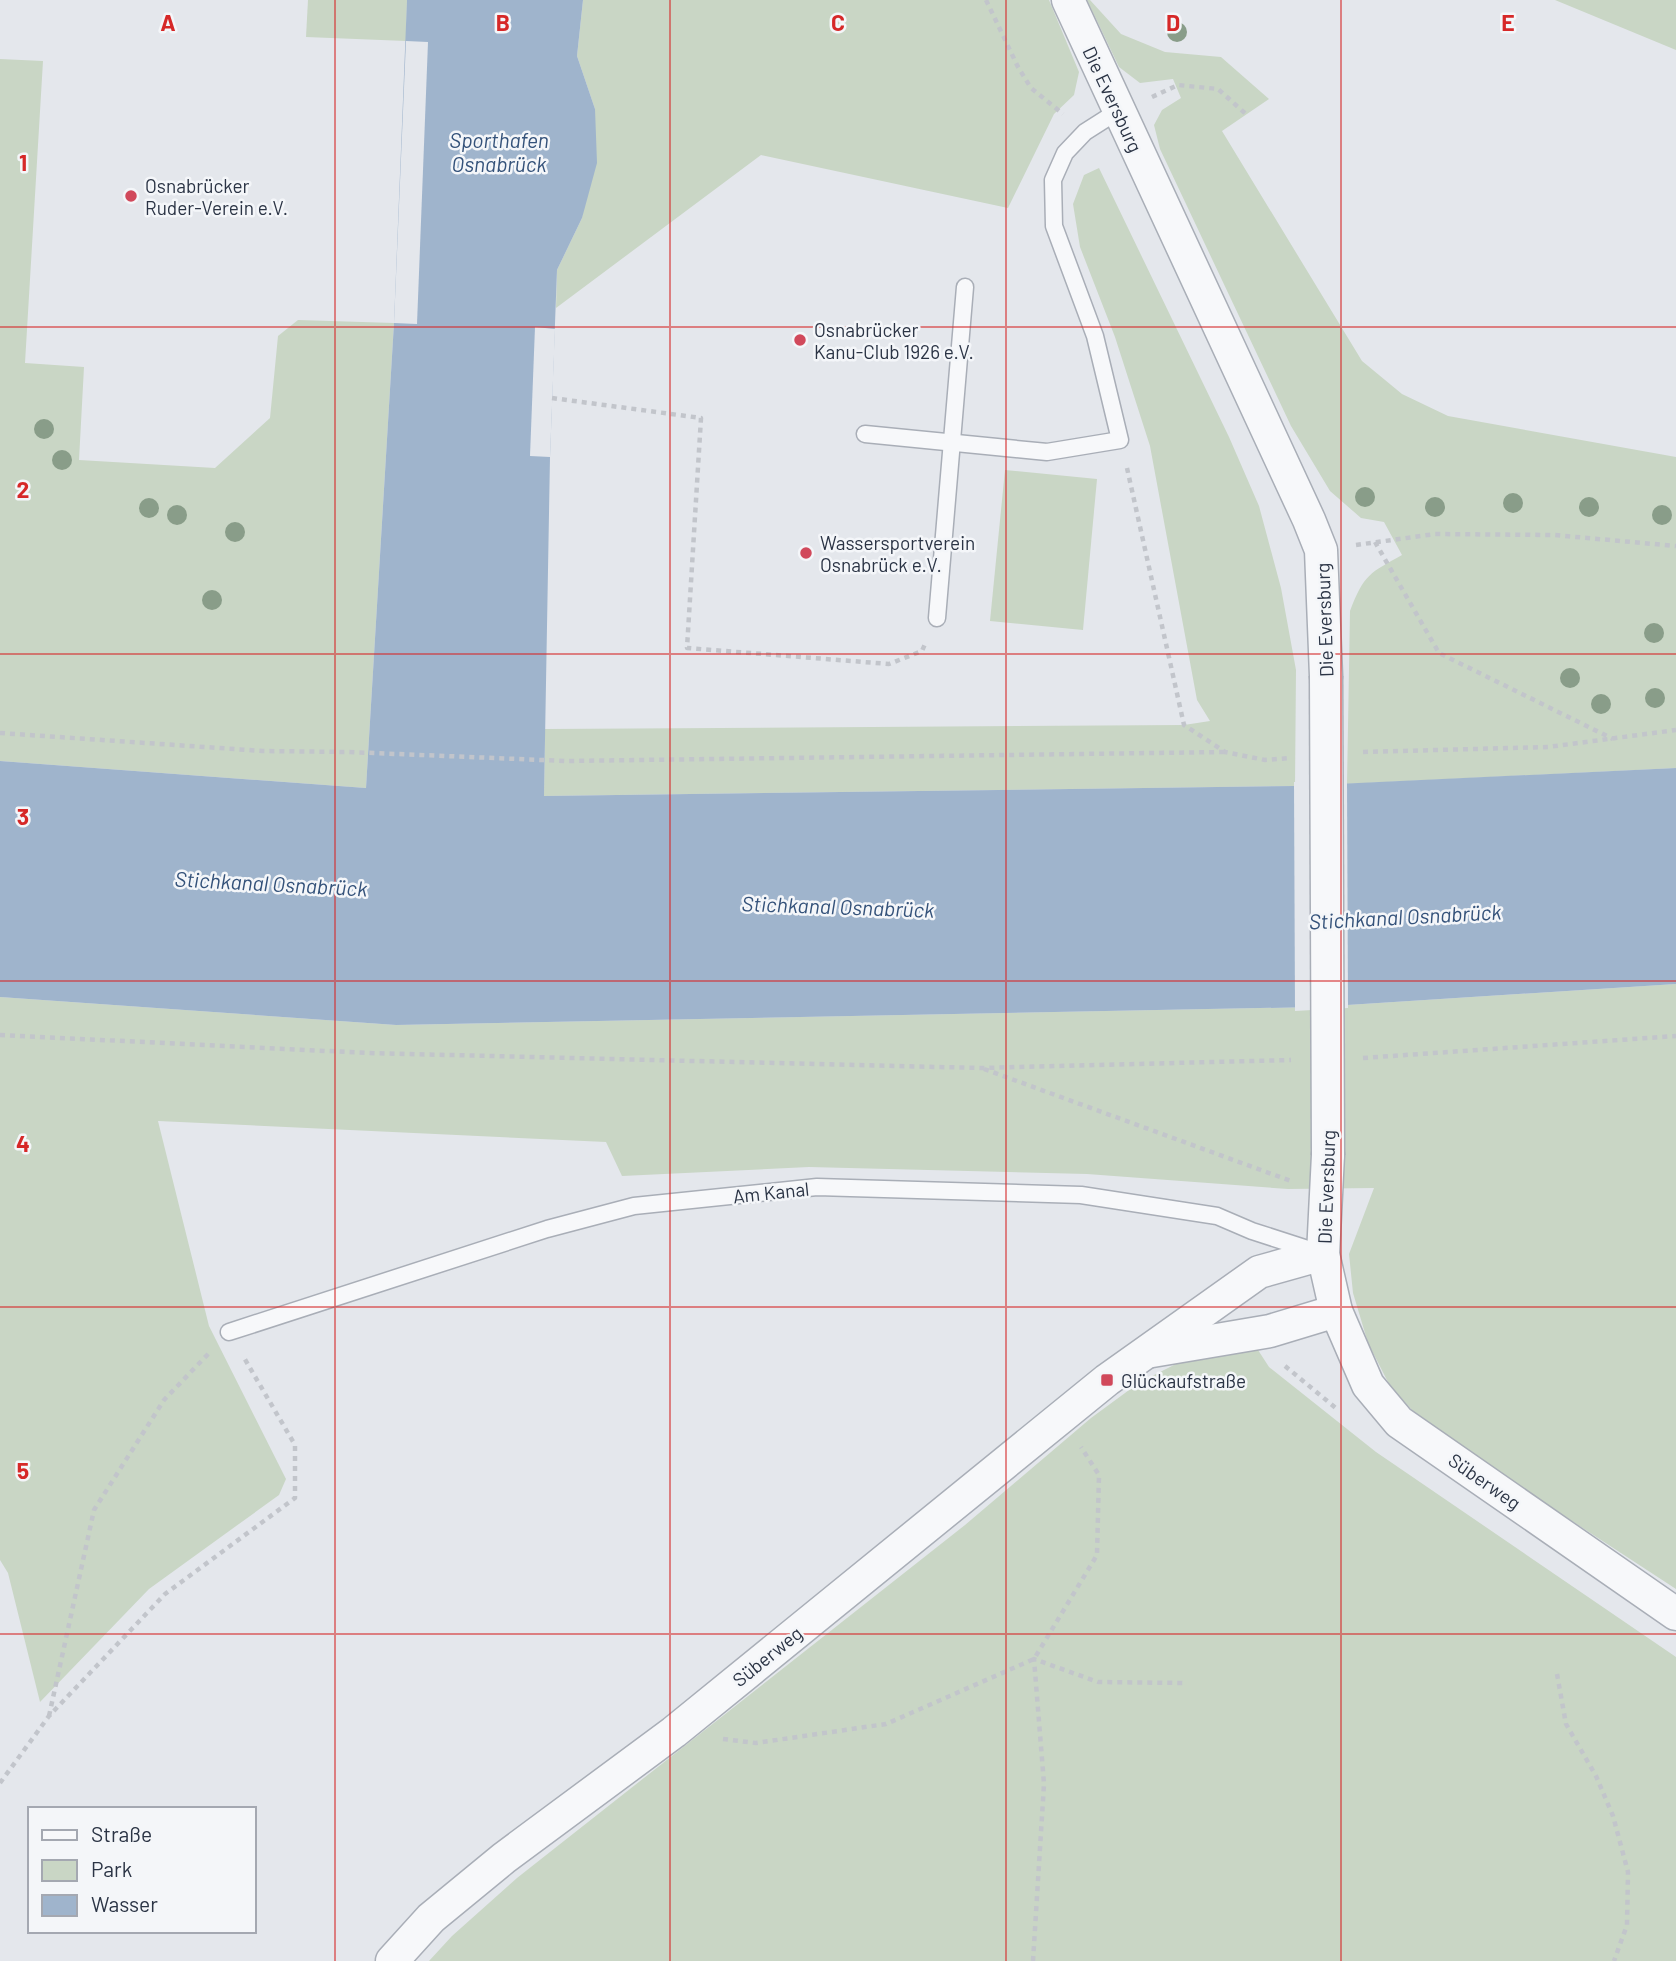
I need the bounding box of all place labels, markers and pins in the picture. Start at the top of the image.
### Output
place label: Osnabrücker Ruder-Verein e.V. [145,174,288,219]
marker: Osnabrücker Ruder-Verein e.V. [123,188,139,204]
place label: Osnabrücker Kanu-Club 1926 e.V. [814,318,974,363]
marker: Osnabrücker Kanu-Club 1926 e.V. [792,332,808,348]
place label: Wassersportverein Osnabrück e.V. [820,531,975,576]
marker: Wassersportverein Osnabrück e.V. [798,545,814,561]
place label: Glückaufstraße [1121,1369,1246,1392]
marker: Glückaufstraße [1099,1372,1115,1388]

